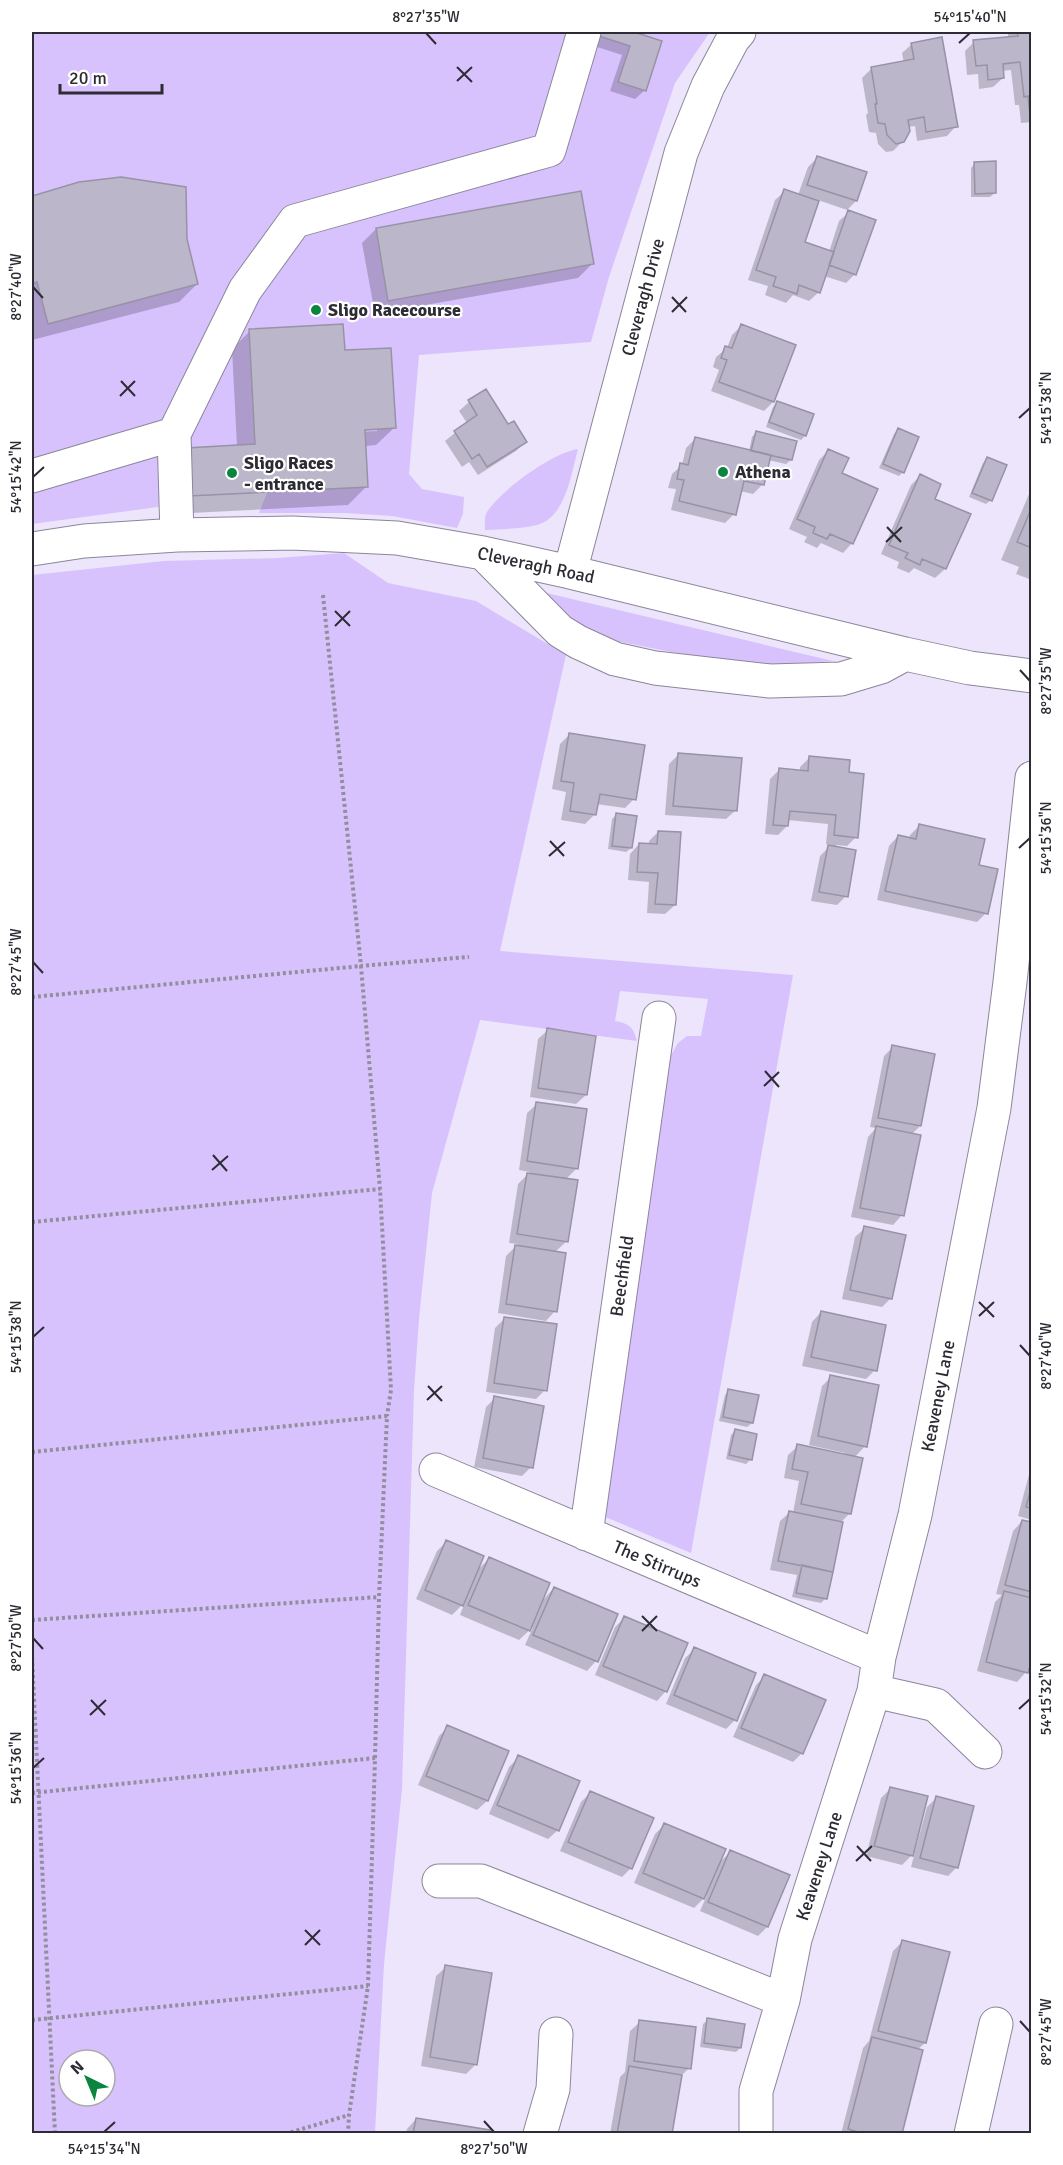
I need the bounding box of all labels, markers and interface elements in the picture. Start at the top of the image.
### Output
text: 8°27'35"W [392,8,460,26]
text: 54°15'40"N [933,8,1007,26]
scale bar [60,57,162,95]
text: 20 m [69,67,107,89]
street label: Cleveragh Drive [617,236,669,358]
text: 8°27'40"W [7,253,25,321]
place label: Sligo Racecourse [328,299,461,321]
marker: Sligo Racecourse [309,303,323,317]
text: 54°15'38"N [1037,371,1055,445]
text: 54°15'42"N [7,440,25,514]
place label: Sligo Races - entrance [244,452,333,495]
place label: Athena [735,461,791,483]
marker: Athena [716,465,730,479]
marker: Sligo Races - entrance [225,466,239,480]
street label: Cleveragh Road [475,542,597,588]
text: 8°27'35"W [1037,647,1055,715]
text: 54°15'36"N [1037,801,1055,875]
text: 8°27'45"W [7,928,25,996]
street label: Beechfield [605,1234,639,1318]
text: 54°15'38"N [7,1300,25,1374]
text: 8°27'40"W [1037,1322,1055,1390]
street label: Keaveney Lane [916,1338,960,1454]
street label: The Stirrups [610,1536,704,1592]
text: 8°27'50"W [7,1604,25,1672]
text: 54°15'32"N [1037,1662,1055,1736]
text: 54°15'36"N [7,1731,25,1805]
street label: Keaveney Lane [791,1809,847,1923]
text: 8°27'45"W [1037,1998,1055,2066]
north arrow [57,2048,117,2108]
text: N [67,2057,88,2079]
text: 54°15'34"N [67,2140,141,2158]
text: 8°27'50"W [460,2140,528,2158]

